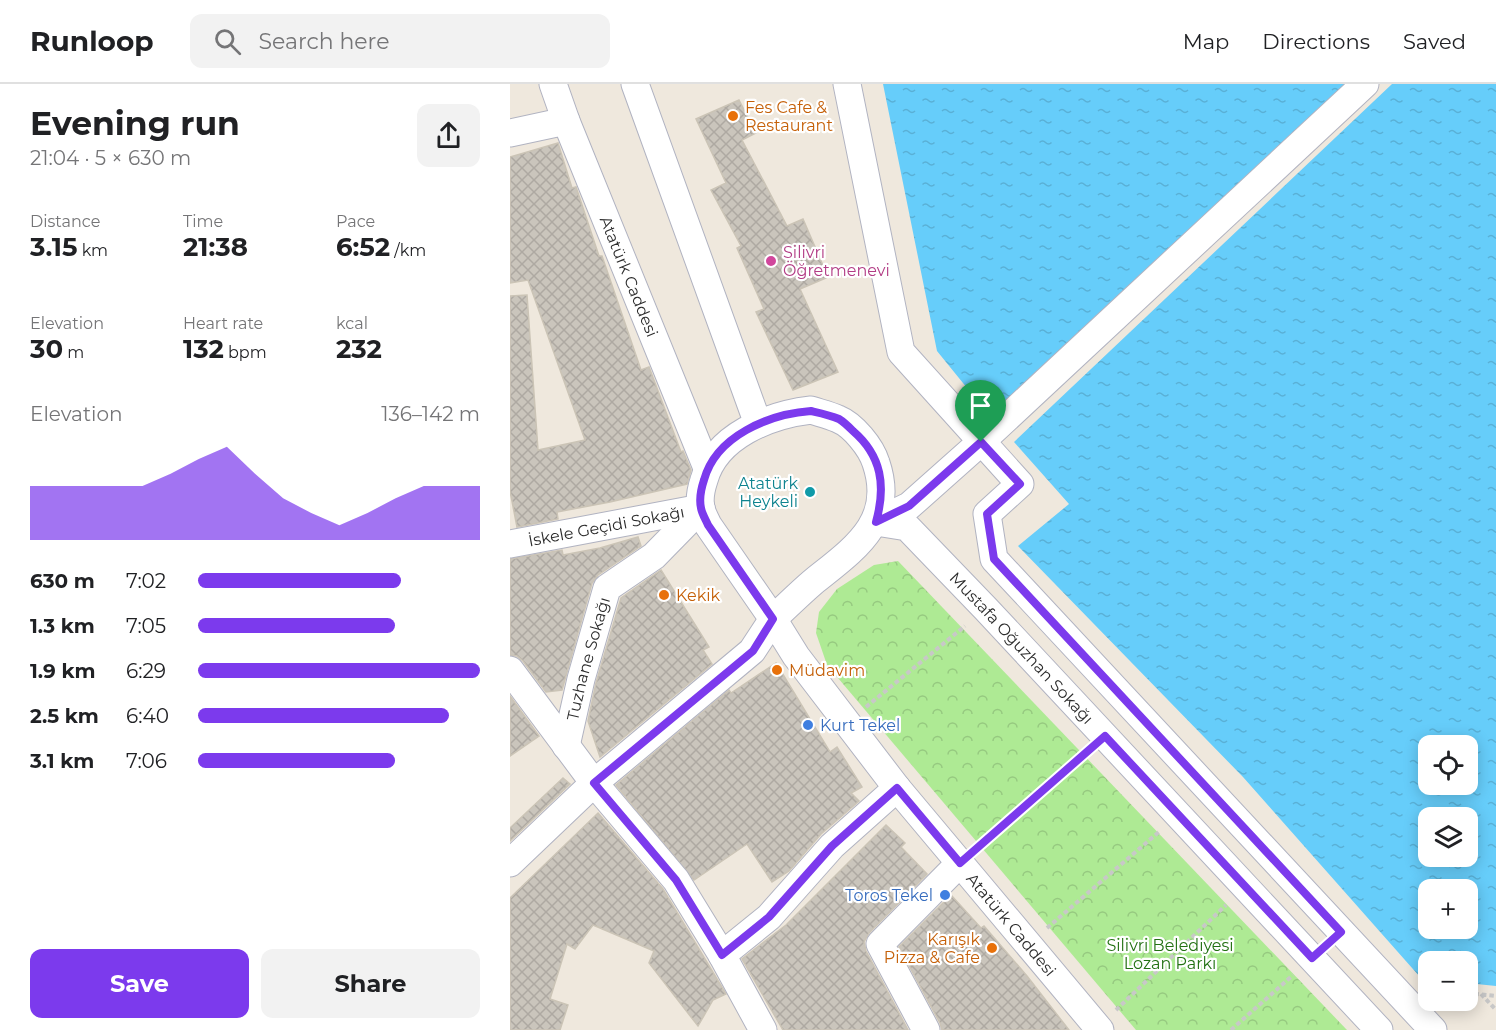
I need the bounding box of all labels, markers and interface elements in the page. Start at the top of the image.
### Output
search box [190,14,610,68]
text: Runloop [30,24,154,58]
icon: search [211,25,244,58]
text: Search here [259,28,389,55]
text: Map [1183,29,1229,54]
text: Directions [1262,29,1370,54]
text: Saved [1403,29,1466,54]
place label: Fes Cafe & Restaurant [745,98,833,135]
text: Evening run [30,103,240,143]
button: share [417,104,480,167]
marker: Fes Cafe & Restaurant [726,109,740,123]
text: 21:04 · 5 × 630 m [30,146,191,170]
text: Distance [30,212,100,231]
text: Time [183,212,223,231]
text: Pace [336,212,375,231]
street label: Atatürk Caddesi [596,213,662,340]
text: 3.15 [30,231,77,263]
text: 21:38 [183,231,248,263]
text: 6:52 [336,231,390,263]
text: km [77,241,108,260]
text: /km [390,241,426,260]
place label: Silivri Öğretmenevi [783,243,890,280]
marker: Silivri Öğretmenevi [764,254,778,268]
text: Elevation [30,314,104,333]
text: Heart rate [183,314,263,333]
text: kcal [336,314,368,333]
text: 30 [30,333,63,365]
text: 132 [183,333,224,365]
text: 232 [336,333,382,365]
text: m [63,343,84,362]
text: bpm [224,343,267,362]
pin [955,380,1006,442]
icon: arrive [964,389,997,422]
text: Elevation [30,402,122,426]
text: 136–142 m [381,402,480,426]
place label: Atatürk Heykeli [738,474,798,511]
marker: Atatürk Heykeli [803,485,817,499]
street label: İskele Geçidi Sokağı [527,502,686,550]
street label: Mustafa Oğuzhan Sokağı [946,568,1097,728]
text: 630 m [30,569,95,593]
text: 7:02 [126,569,166,593]
place label: Kekik [676,586,721,605]
marker: Kekik [657,588,671,602]
street label: Tuzhane Sokağı [563,595,614,722]
text: 1.3 km [30,614,95,638]
text: 7:05 [126,614,166,638]
text: 1.9 km [30,659,96,683]
text: 6:29 [126,659,166,683]
place label: Müdavim [789,661,865,680]
marker: Müdavim [770,663,784,677]
text: 2.5 km [30,704,99,728]
text: 6:40 [126,704,169,728]
place label: Kurt Tekel [820,716,900,735]
marker: Kurt Tekel [801,718,815,732]
map controls [1418,735,1478,1011]
button: locate [1418,735,1478,795]
text: 3.1 km [30,749,94,773]
text: 7:06 [126,749,167,773]
button: layers [1418,807,1478,867]
street label: Atatürk Caddesi [962,869,1060,980]
button: + [1418,879,1478,939]
place label: Toros Tekel [845,886,933,905]
marker: Toros Tekel [938,888,952,902]
place label: Karışık Pizza & Cafe [884,930,980,967]
park label: Silivri Belediyesi Lozan Parkı [1106,936,1234,973]
marker: Karışık Pizza & Cafe [985,941,999,955]
button: Save [30,949,249,1018]
button: Share [261,949,480,1018]
button: − [1418,951,1478,1011]

